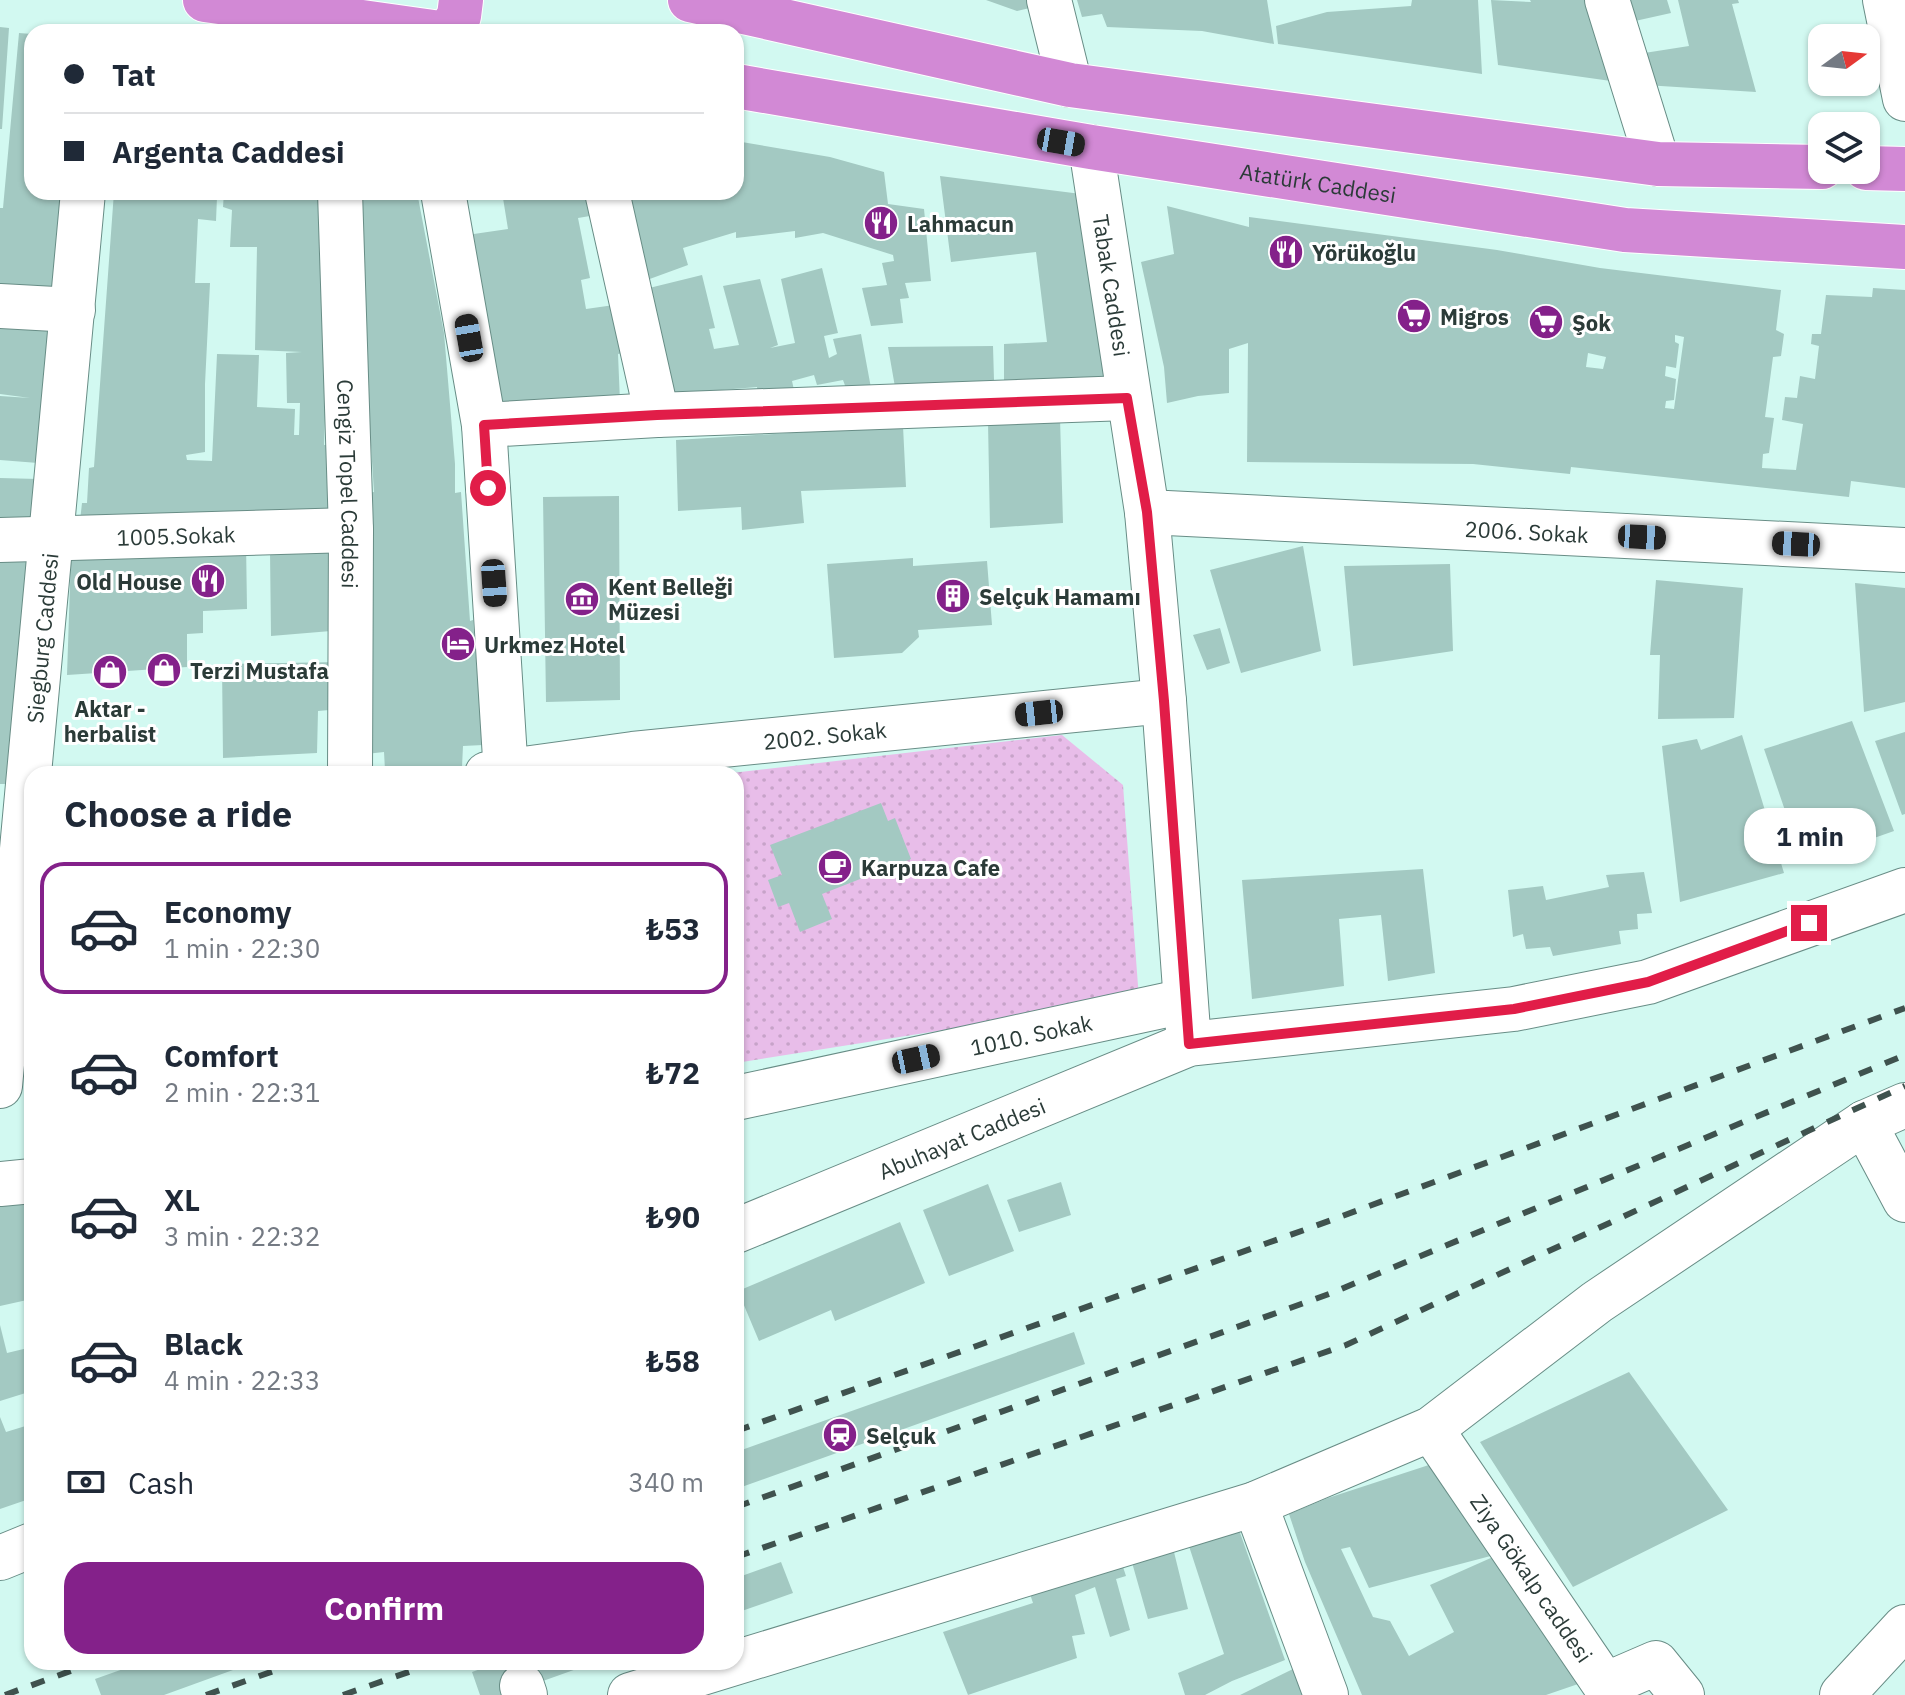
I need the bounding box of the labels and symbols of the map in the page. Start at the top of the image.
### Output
north arrow [1808,24,1880,96]
car [1035,126,1087,158]
street label: Atatürk Caddesi [1238,156,1398,209]
restaurant icon: Lahmacun [862,204,900,242]
place label: Lahmacun [907,209,1014,238]
street label: Tabak Caddesi [1087,212,1137,358]
restaurant icon: Yörükoğlu [1267,233,1305,271]
place label: Yörükoğlu [1312,238,1416,267]
supermarket icon: Migros [1395,297,1433,335]
place label: Migros [1440,302,1509,331]
supermarket icon: Şok [1527,303,1565,341]
place label: Şok [1572,308,1611,337]
car [453,312,485,364]
street label: Cengiz Topel Caddesi [332,379,366,589]
route start [470,470,506,506]
street label: 2006. Sokak [1464,513,1590,549]
street label: 1005.Sokak [116,519,236,551]
car [1617,524,1667,550]
car [1771,531,1821,557]
street label: Siegburg Caddesi [19,551,64,724]
car [480,558,508,608]
restaurant icon: Old House [189,562,227,600]
place label: Old House [76,567,182,596]
place label: Kent Belleği Müzesi [608,572,733,626]
building icon: Selçuk Hamamı [934,577,972,615]
museum icon: Kent Belleği Müzesi [563,580,601,618]
place label: Selçuk Hamamı [979,582,1141,611]
hotel icon: Urkmez Hotel [439,625,477,663]
place label: Urkmez Hotel [484,630,625,659]
shop icon: Terzi Mustafa [145,651,183,689]
shop icon: Aktar - herbalist [91,653,129,691]
place label: Terzi Mustafa [190,656,329,685]
place label: Aktar - herbalist [64,694,156,748]
car [1014,699,1064,727]
street label: 2002. Sokak [762,714,888,755]
callout: 1 min [1743,807,1875,863]
cafe icon: Karpuza Cafe [816,848,854,886]
place label: Karpuza Cafe [861,853,1000,882]
route end [1791,905,1827,941]
street label: 1010. Sokak [968,1007,1095,1061]
car [890,1042,942,1076]
street label: Abuhayat Caddesi [874,1091,1049,1185]
station icon: Selçuk [821,1416,859,1454]
place label: Selçuk [866,1421,936,1450]
street label: Ziya Gökalp caddesi [1465,1488,1600,1668]

